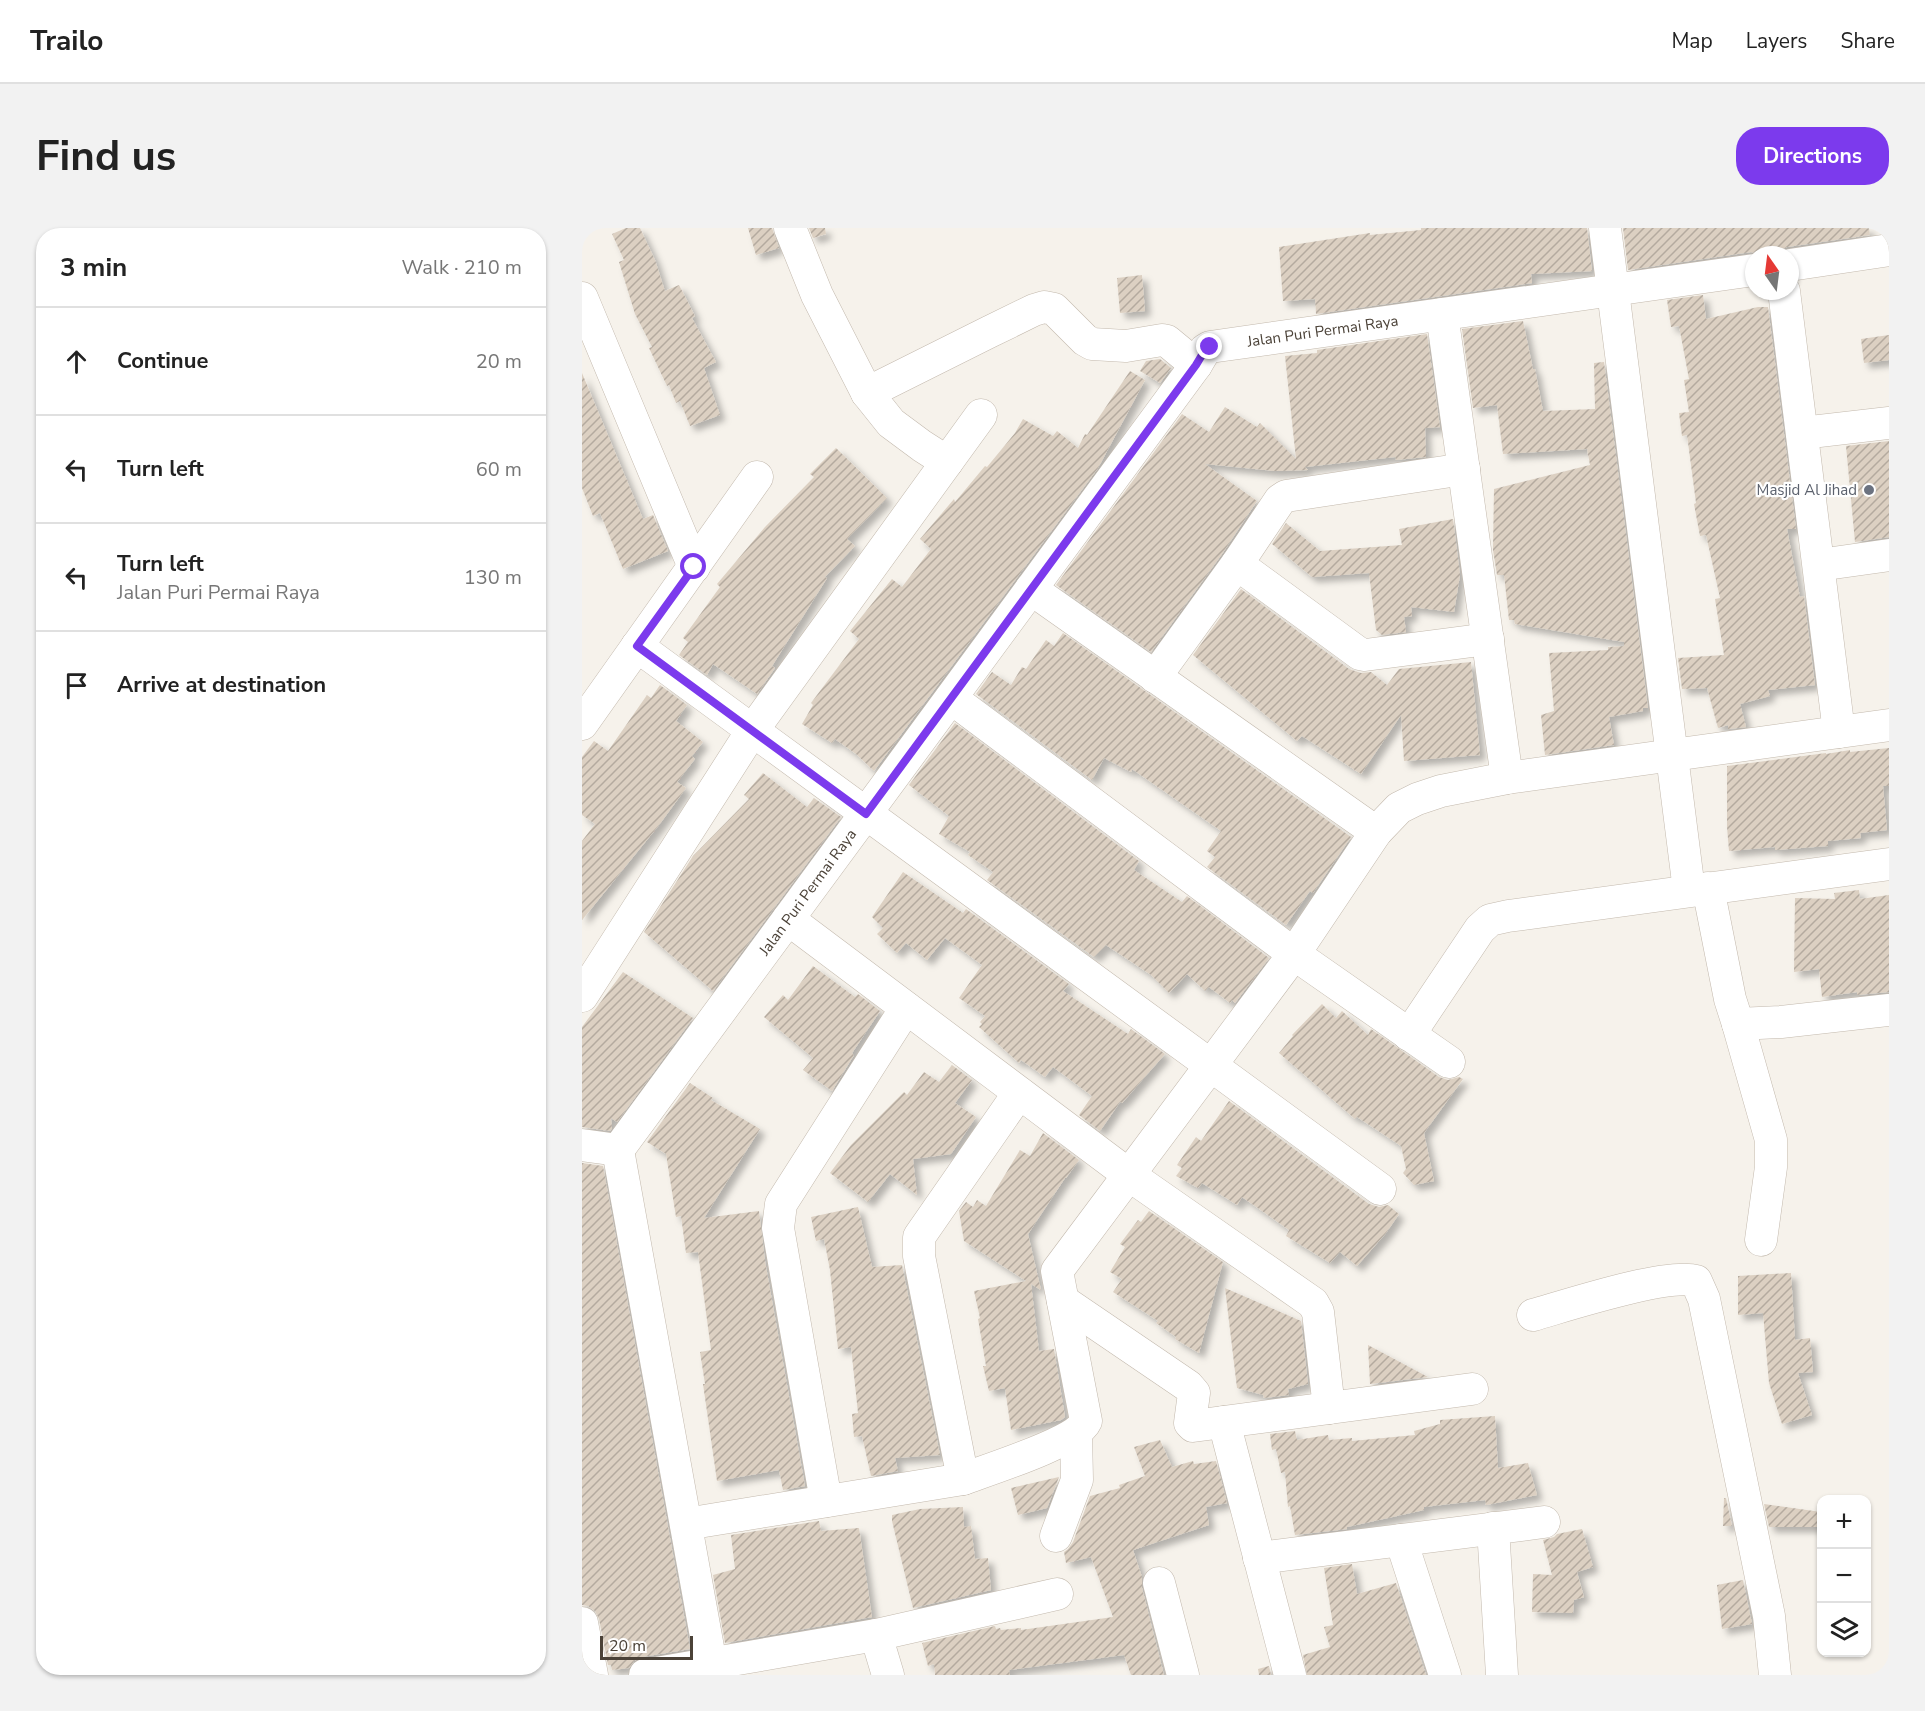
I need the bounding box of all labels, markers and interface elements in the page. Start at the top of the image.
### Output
text: Trailo [30,22,103,60]
text: Map [1671,27,1713,55]
text: Layers [1746,27,1807,55]
text: Share [1840,27,1895,55]
button: Directions [1736,127,1889,185]
text: Find us [36,128,176,185]
north arrow [1745,246,1799,300]
text: 3 min [60,250,127,285]
text: Walk · 210 m [402,254,522,281]
street label: Jalan Puri Permai Raya [1245,310,1399,352]
route end [1196,333,1222,359]
icon: ahead [60,345,93,378]
text: Continue [117,346,208,376]
text: 20 m [476,348,522,375]
icon: left [60,453,93,486]
text: Turn left [117,454,204,484]
text: 60 m [476,456,522,483]
place label: Masjid Al Jihad [1757,480,1857,500]
marker: Masjid Al Jihad [1862,483,1876,497]
text: Turn left [117,549,204,579]
route start [680,553,706,579]
icon: left [60,561,93,594]
text: 130 m [464,564,522,591]
text: Jalan Puri Permai Raya [117,579,320,606]
icon: arrive [60,669,93,702]
text: Arrive at destination [117,670,326,700]
street label: Jalan Puri Permai Raya [754,825,861,960]
map controls [1817,1495,1871,1657]
button: + [1817,1495,1871,1549]
button: − [1817,1549,1871,1603]
button: layers [1817,1603,1871,1657]
scale bar [600,1633,693,1660]
text: 20 m [609,1635,646,1657]

